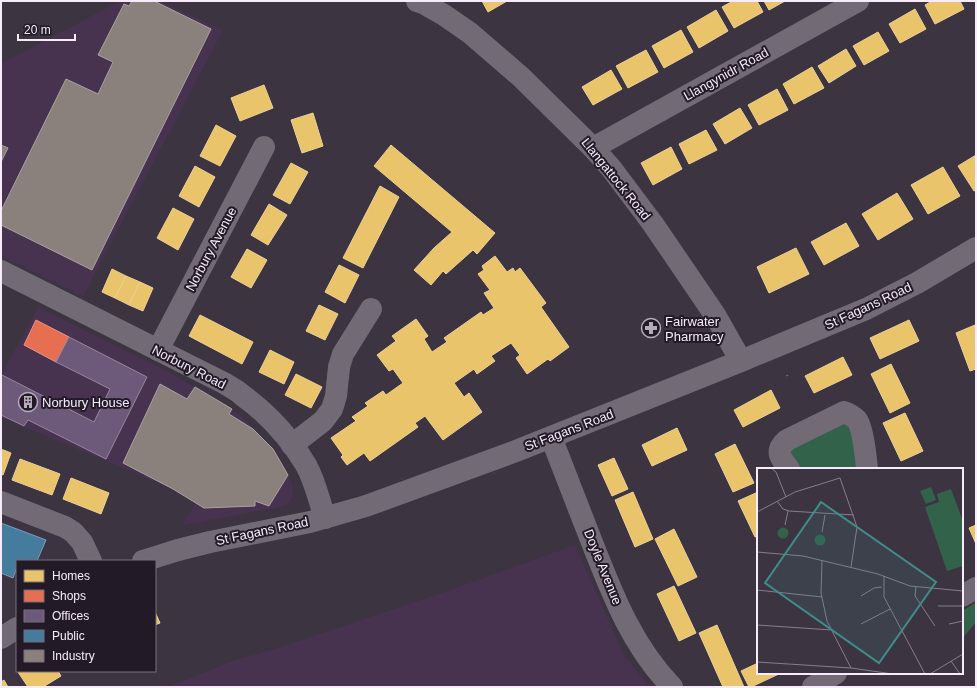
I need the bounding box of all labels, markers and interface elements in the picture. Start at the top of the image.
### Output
scale bar [18,16,75,42]
text: 20 m [24,23,51,37]
street label: Llangynidr Road [681,44,771,104]
street label: Llangattock Road [578,135,654,223]
street label: Norbury Avenue [183,204,239,294]
street label: St Fagans Road [822,279,914,333]
place label: Fairwater Pharmacy [665,314,724,344]
pharmacy icon: Fairwater Pharmacy [640,317,662,339]
street label: Norbury Road [150,342,228,392]
building icon: Norbury House [17,391,39,413]
place label: Norbury House [42,395,129,410]
street label: St Fagans Road [522,406,616,454]
inset map [757,468,963,674]
street label: St Fagans Road [214,514,310,548]
street label: Doyle Avenue [581,527,625,607]
legend [16,560,156,672]
text: Homes [52,569,90,583]
text: Shops [52,589,86,603]
text: Offices [52,609,89,623]
text: Public [52,629,85,643]
text: Industry [52,649,95,663]

